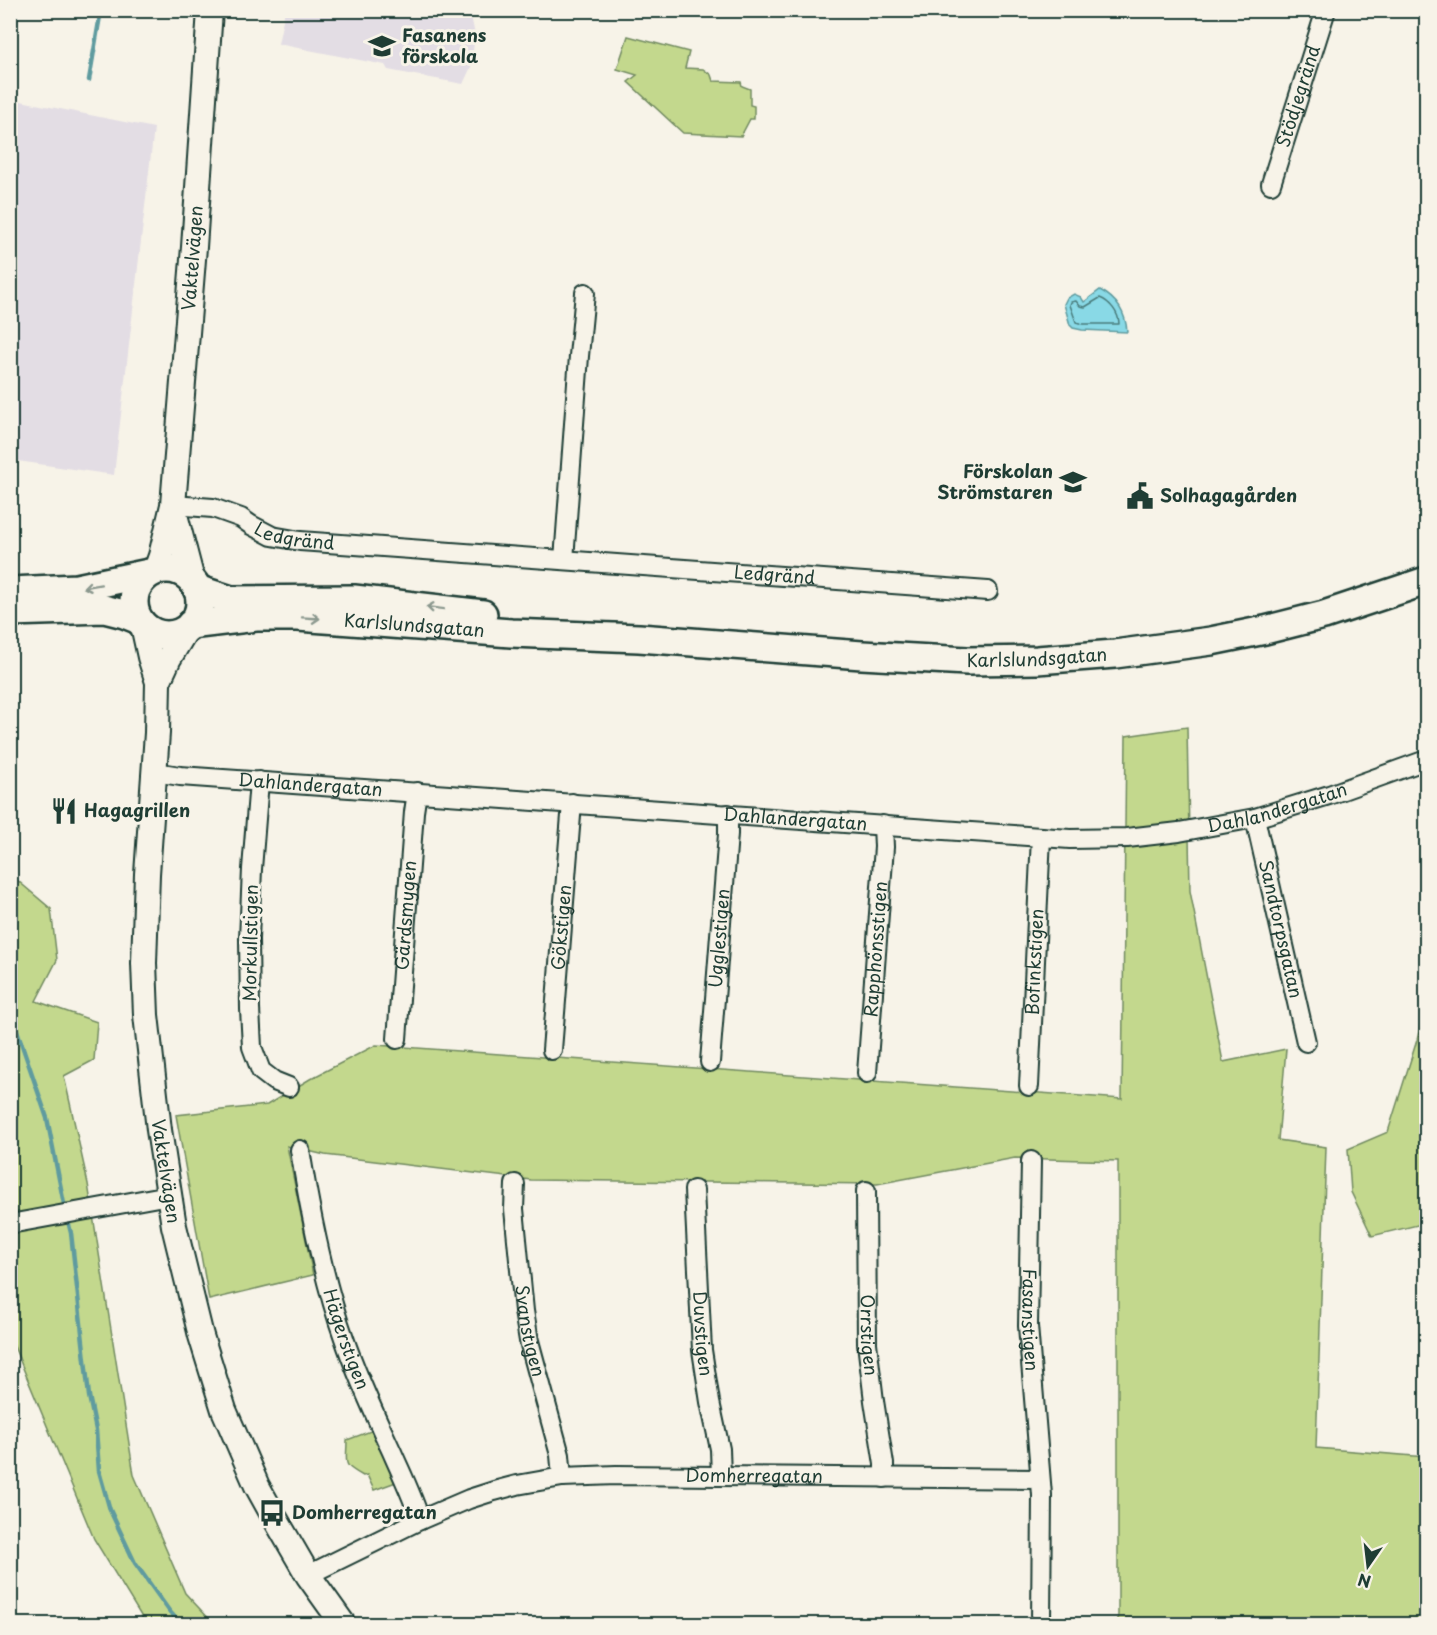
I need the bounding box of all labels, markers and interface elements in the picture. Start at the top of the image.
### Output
place label: Fasanens förskola [402,21,487,69]
school or university icon: Fasanens förskola [367,31,397,61]
street label: Stödjegränd [1269,41,1326,150]
street label: Vaktelvägen [174,205,209,311]
place label: Förskolan Strömstaren [937,457,1053,505]
school or university icon: Förskolan Strömstaren [1058,467,1088,497]
public building icon: Solhagagården [1125,481,1155,511]
place label: Solhagagården [1160,481,1297,508]
street label: Ledgränd [250,514,335,555]
street label: Ledgränd [733,558,816,590]
one-way arrow [83,580,102,591]
one-way arrow [426,602,446,613]
street label: Karlslundsgatan [343,605,486,643]
one-way arrow [300,613,320,624]
street label: Karlslundsgatan [966,640,1108,673]
street label: Dahlandergatan [237,765,383,802]
street label: Dahlandergatan [1205,775,1351,839]
restaurant icon: Hagagrillen [49,796,79,826]
place label: Hagagrillen [84,796,190,823]
street label: Dahlandergatan [722,799,868,837]
street label: Sandtorpsgatan [1253,857,1311,1001]
street label: Gärdsmygen [387,859,422,971]
street label: Rapphönsstigen [856,880,893,1018]
street label: Gökstigen [544,883,577,971]
street label: Morkullstigen [235,884,264,1002]
street label: Ugglestigen [701,887,736,989]
street label: Bofinkstigen [1017,908,1050,1016]
street label: Vaktelvägen [146,1118,188,1225]
street label: Fasanstigen [1016,1268,1047,1372]
street label: Svanstigen [510,1284,553,1379]
street label: Hägerstigen [317,1285,377,1393]
street label: Duvstigen [687,1290,721,1378]
street label: Orrstigen [855,1294,886,1377]
street label: Domherregatan [685,1461,823,1489]
bus stop icon: Domherregatan [257,1498,287,1528]
place label: Domherregatan [292,1498,437,1525]
north arrow [1338,1536,1398,1596]
text: N [1355,1568,1373,1595]

